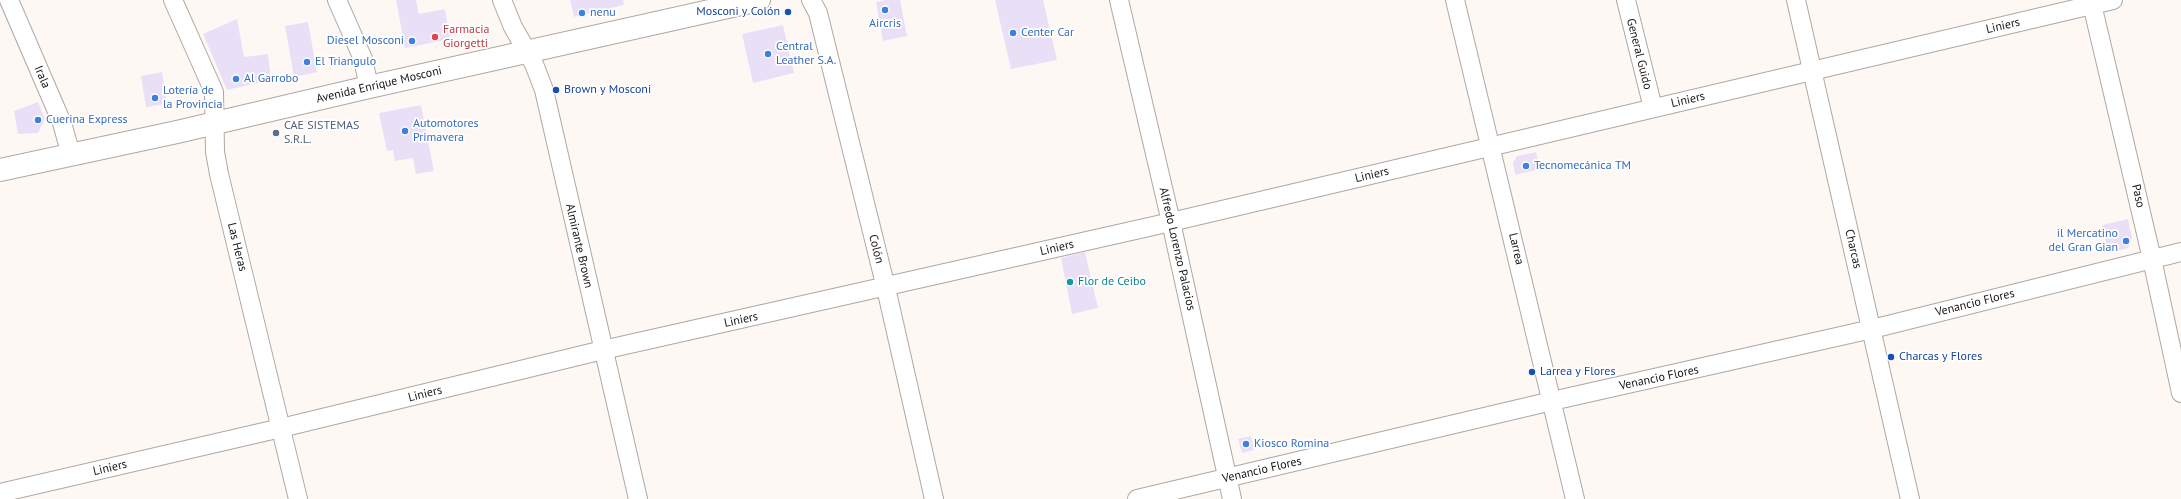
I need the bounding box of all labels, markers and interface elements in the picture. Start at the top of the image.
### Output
place label: Mosconi y Colón [696,5,780,19]
marker: Aircris [880,5,890,15]
place label: nenu [590,6,616,20]
marker: Mosconi y Colón [783,7,793,17]
marker: nenu [577,8,587,18]
street label: Liniers [1985,15,2021,37]
place label: Aircris [869,17,901,31]
street label: General Guido [1623,17,1655,91]
place label: Farmacia Giorgetti [443,23,490,51]
place label: Center Car [1021,26,1074,40]
marker: Center Car [1008,28,1018,38]
marker: Farmacia Giorgetti [430,32,440,42]
place label: Diesel Mosconi [327,34,404,48]
marker: Diesel Mosconi [407,36,417,46]
place label: Central Leather S.A. [776,40,836,68]
marker: Central Leather S.A. [763,49,773,59]
place label: El Triangulo [315,55,376,69]
marker: El Triangulo [302,57,312,67]
street label: Irala [31,64,53,90]
street label: Avenida Enrique Mosconi [315,64,443,106]
place label: Al Garrobo [244,72,299,86]
marker: Al Garrobo [231,74,241,84]
place label: Brown y Mosconi [564,83,651,97]
place label: Lotería de la Provincia [163,84,222,112]
marker: Brown y Mosconi [551,85,561,95]
street label: Liniers [1670,89,1706,111]
marker: Lotería de la Provincia [150,93,160,103]
place label: Cuerina Express [46,113,128,127]
marker: Cuerina Express [33,115,43,125]
place label: Automotores Primavera [413,117,479,145]
place label: CAE SISTEMAS S.R.L. [284,119,359,147]
marker: Automotores Primavera [400,126,410,136]
marker: CAE SISTEMAS S.R.L. [271,128,281,138]
place label: Tecnomecánica TM [1534,159,1631,173]
marker: Tecnomecánica TM [1521,161,1531,171]
street label: Liniers [1354,164,1390,186]
street label: Paso [2128,183,2148,209]
street label: Alfredo Lorenzo Palacios [1156,186,1198,312]
street label: Almirante Brown [562,202,596,290]
street label: Las Heras [224,221,250,273]
place label: il Mercatino del Gran Gian [2049,227,2118,255]
street label: Charcas [1842,228,1864,270]
street label: Larrea [1505,232,1527,266]
street label: Colón [865,233,887,265]
marker: il Mercatino del Gran Gian [2121,236,2131,246]
street label: Liniers [1039,237,1075,259]
place label: Flor de Ceibo [1078,275,1146,289]
marker: Flor de Ceibo [1065,277,1075,287]
street label: Venancio Flores [1934,286,2016,320]
street label: Liniers [723,309,759,331]
place label: Charcas y Flores [1899,350,1982,364]
marker: Charcas y Flores [1886,352,1896,362]
street label: Venancio Flores [1618,363,1700,393]
place label: Larrea y Flores [1540,365,1615,379]
marker: Larrea y Flores [1527,367,1537,377]
street label: Liniers [407,383,443,405]
place label: Kiosco Romina [1254,437,1329,451]
marker: Kiosco Romina [1241,439,1251,449]
street label: Venancio Flores [1221,454,1303,486]
street label: Liniers [92,457,128,479]

